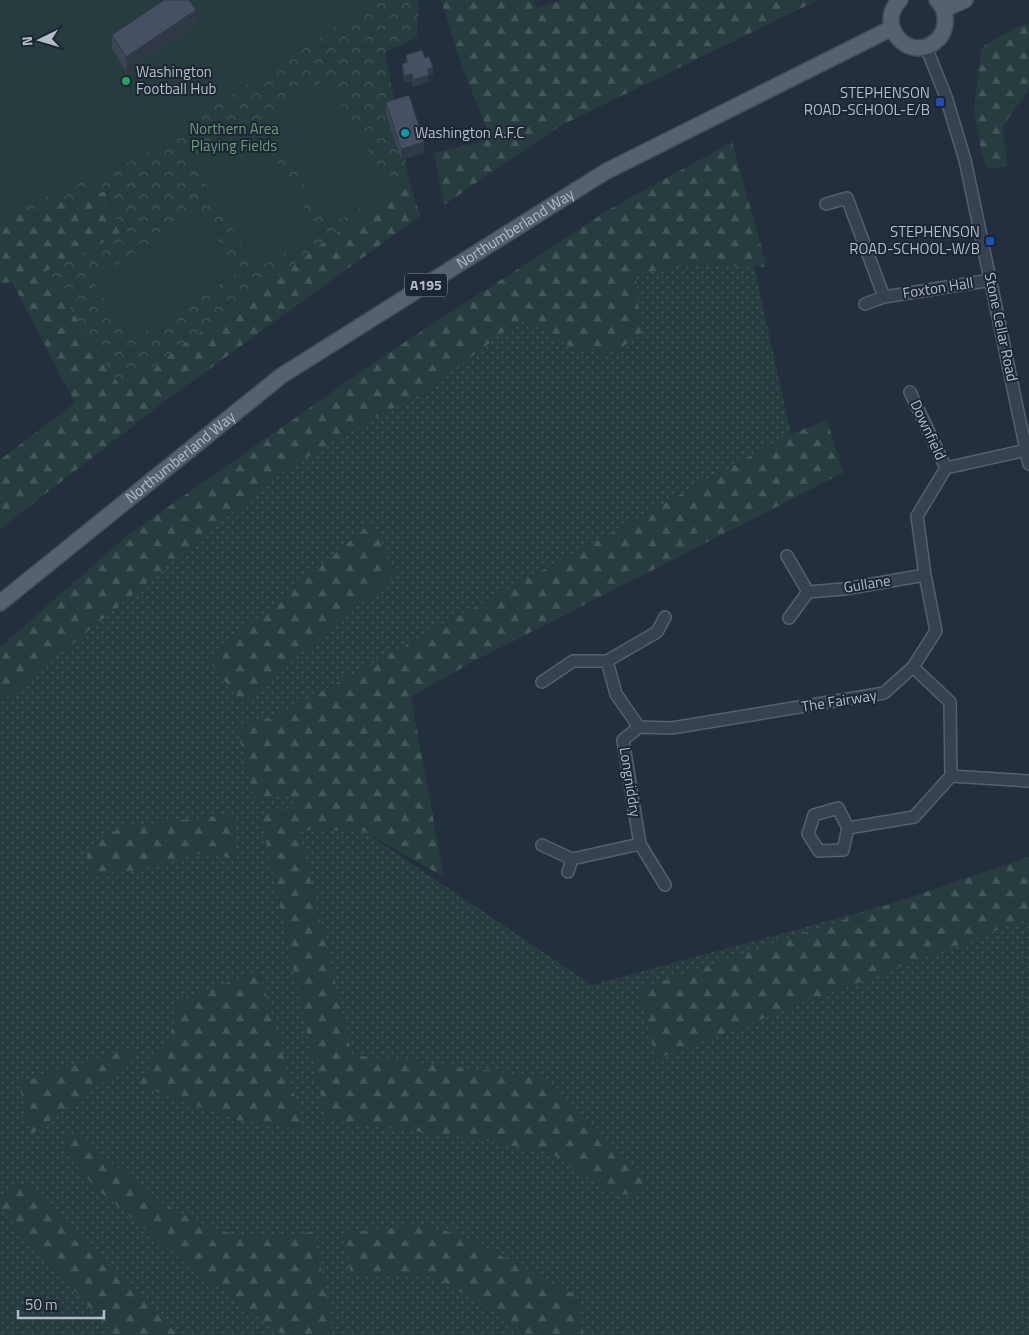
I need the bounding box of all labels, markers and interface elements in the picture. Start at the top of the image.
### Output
north arrow [15,15,65,65]
text: N [16,35,37,47]
place label: Washington Football Hub [136,60,216,100]
marker: Washington Football Hub [120,75,132,87]
place label: STEPHENSON ROAD-SCHOOL-E/B [804,81,930,121]
marker: STEPHENSON ROAD-SCHOOL-E/B [934,96,946,108]
park label: Northern Area Playing Fields [189,117,279,157]
place label: Washington A.F.C [415,121,524,144]
marker: Washington A.F.C [399,127,411,139]
street label: Northumberland Way [451,182,579,274]
place label: STEPHENSON ROAD-SCHOOL-W/B [849,220,980,260]
marker: STEPHENSON ROAD-SCHOOL-W/B [984,235,996,247]
street label: Stone Cellar Road [979,270,1024,384]
street label: Foxton Hall [901,271,975,304]
road number: A195 [405,274,447,296]
street label: Downfield [904,396,952,464]
street label: Northumberland Way [120,405,240,508]
street label: Gullane [842,568,892,599]
street label: The Fairway [799,683,878,718]
street label: Longniddry [614,745,647,819]
scale bar [18,1288,104,1320]
text: 50 m [25,1293,58,1316]

